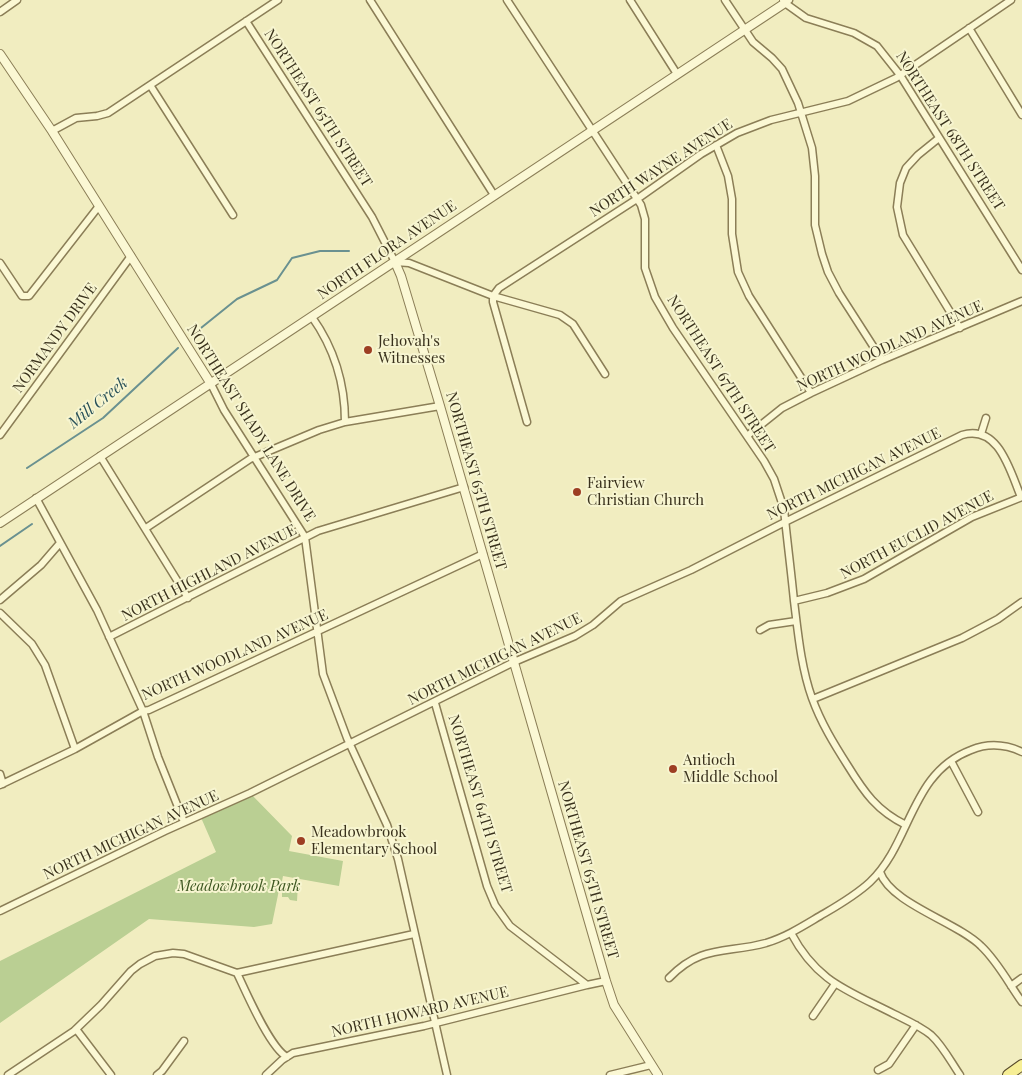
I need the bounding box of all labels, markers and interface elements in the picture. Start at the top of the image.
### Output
street label: NORTHEAST 65TH STREET [260,26,376,190]
street label: NORTHEAST 68TH STREET [892,48,1008,214]
street label: NORTH WAYNE AVENUE [586,115,736,221]
street label: NORTH FLORA AVENUE [314,197,460,303]
street label: NORMANDY DRIVE [9,280,101,396]
street label: NORTHEAST 67TH STREET [663,292,779,456]
street label: NORTH WOODLAND AVENUE [794,297,986,395]
street label: NORTHEAST SHADY LANE DRIVE [183,321,319,525]
place label: Jehovah's Witnesses [378,332,445,367]
marker: Jehovah's Witnesses [362,344,374,356]
water label: Mill Creek [64,373,132,433]
street label: NORTHEAST 65TH STREET [442,390,510,572]
street label: NORTH MICHIGAN AVENUE [764,424,944,524]
place label: Fairview Christian Church [587,474,704,509]
marker: Fairview Christian Church [571,486,583,498]
street label: NORTH EUCLID AVENUE [837,487,997,583]
street label: NORTH HIGHLAND AVENUE [118,521,300,625]
street label: NORTH WOODLAND AVENUE [139,606,331,704]
street label: NORTH MICHIGAN AVENUE [405,609,585,709]
street label: NORTHEAST 64TH STREET [444,713,516,895]
place label: Antioch Middle School [683,751,778,786]
marker: Antioch Middle School [667,763,679,775]
street label: NORTHEAST 65TH STREET [554,779,622,961]
street label: NORTH MICHIGAN AVENUE [40,786,222,884]
place label: Meadowbrook Elementary School [311,823,437,858]
marker: Meadowbrook Elementary School [295,835,307,847]
park label: Meadowbrook Park [177,877,301,895]
street label: NORTH HOWARD AVENUE [330,983,510,1041]

